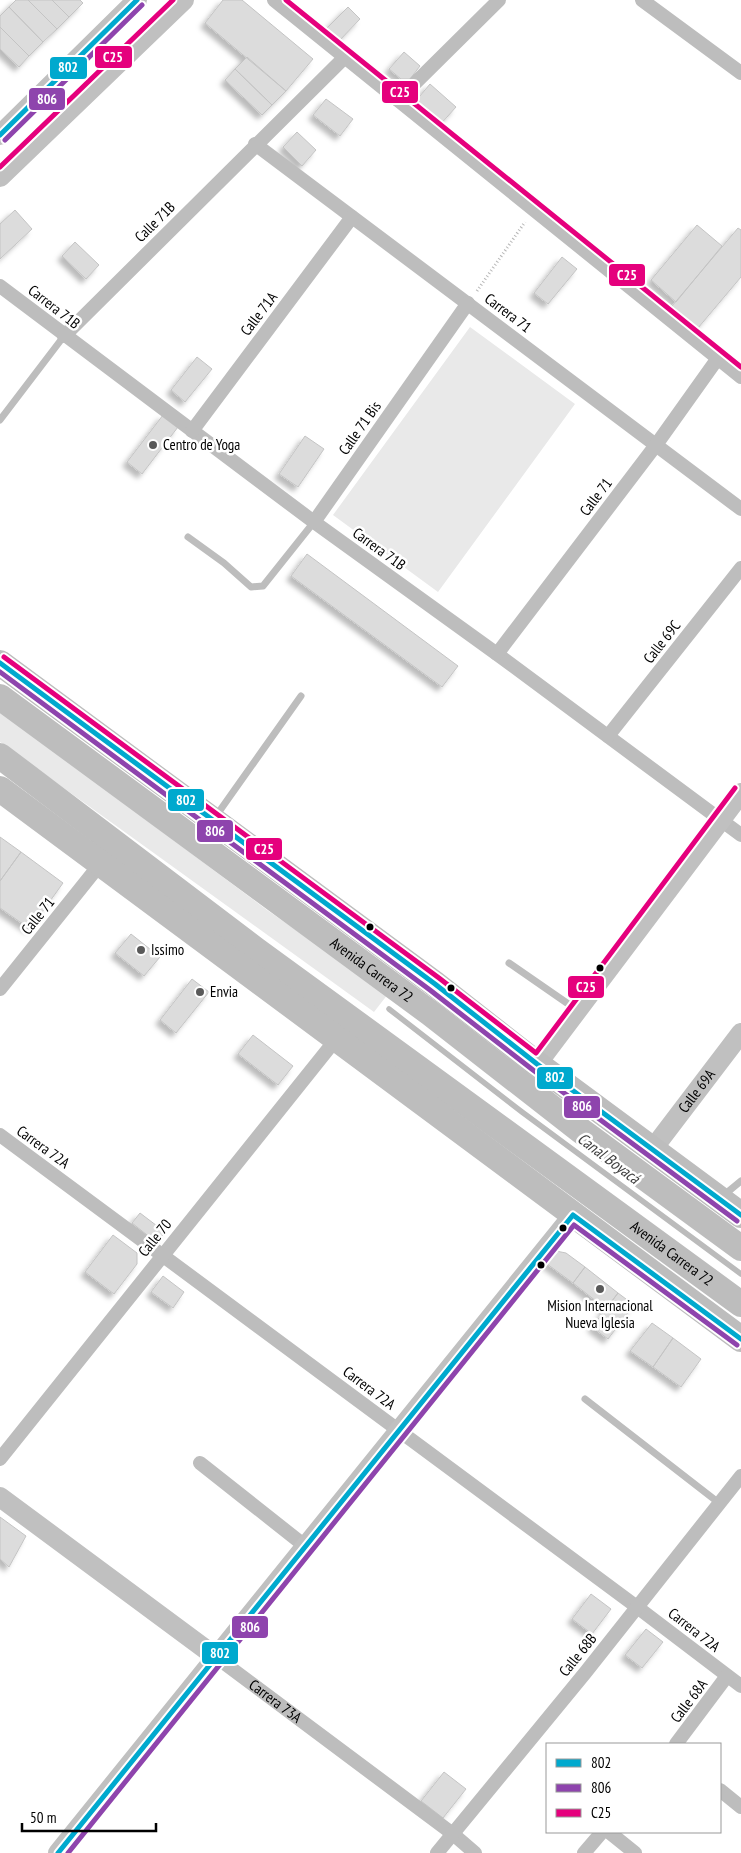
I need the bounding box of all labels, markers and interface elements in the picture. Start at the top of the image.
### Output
line badge: C25 [94,45,133,69]
text: C25 [103,48,123,66]
line badge: 802 [49,56,88,80]
text: 802 [58,58,78,76]
line badge: C25 [381,80,419,104]
text: C25 [390,83,410,101]
line badge: 806 [28,87,66,111]
text: 806 [37,90,57,108]
street label: Calle 71B [130,197,179,246]
line badge: C25 [608,263,646,287]
text: C25 [617,266,637,284]
street label: Carrera 71B [24,280,84,333]
street label: Calle 71A [236,287,282,339]
street label: Carrera 71 [481,289,536,336]
street label: Calle 71 Bis [334,397,385,458]
place label: Centro de Yoga [163,435,240,454]
marker: Centro de Yoga [147,439,159,451]
street label: Calle 71 [575,474,616,519]
street label: Carrera 71B [349,523,410,574]
street label: Calle 69C [639,616,684,667]
line badge: 802 [167,788,205,812]
text: 802 [176,791,196,809]
line badge: 806 [196,819,234,843]
text: 806 [205,822,225,840]
line badge: C25 [245,837,283,861]
text: C25 [254,840,274,858]
street label: Calle 71 [17,893,58,938]
unlabelled marker [365,922,375,932]
street label: Avenida Carrera 72 [327,933,417,1006]
place label: Issimo [151,940,184,959]
marker: Issimo [135,944,147,956]
unlabelled marker [595,963,605,973]
line badge: C25 [567,975,605,999]
text: C25 [576,978,596,996]
place label: Envia [210,982,238,1001]
unlabelled marker [446,983,456,993]
marker: Envia [194,986,206,998]
street label: Calle 69A [674,1065,720,1116]
line badge: 802 [536,1066,574,1090]
text: 802 [545,1068,565,1086]
line badge: 806 [563,1095,601,1119]
text: 806 [572,1097,592,1115]
street label: Carrera 72A [13,1121,74,1173]
water label: Canal Boyacá [574,1128,645,1189]
street label: Calle 70 [134,1215,176,1260]
street label: Avenida Carrera 72 [627,1216,717,1290]
unlabelled marker [558,1223,568,1233]
unlabelled marker [536,1260,546,1270]
marker: Mision Internacional Nueva Iglesia [594,1283,606,1295]
place label: Mision Internacional Nueva Iglesia [547,1296,653,1332]
street label: Carrera 72A [339,1362,400,1414]
street label: Carrera 72A [664,1603,725,1656]
line badge: 806 [231,1615,269,1639]
text: 806 [240,1618,260,1636]
street label: Calle 68B [555,1629,601,1680]
line badge: 802 [201,1641,239,1665]
text: 802 [210,1644,230,1662]
street label: Calle 68A [666,1674,712,1726]
street label: Carrera 73A [245,1675,306,1727]
legend [546,1743,721,1833]
text: 802 [591,1753,611,1772]
text: 806 [591,1778,612,1797]
scale bar [22,1800,156,1832]
text: C25 [591,1803,611,1822]
text: 50 m [30,1808,56,1827]

